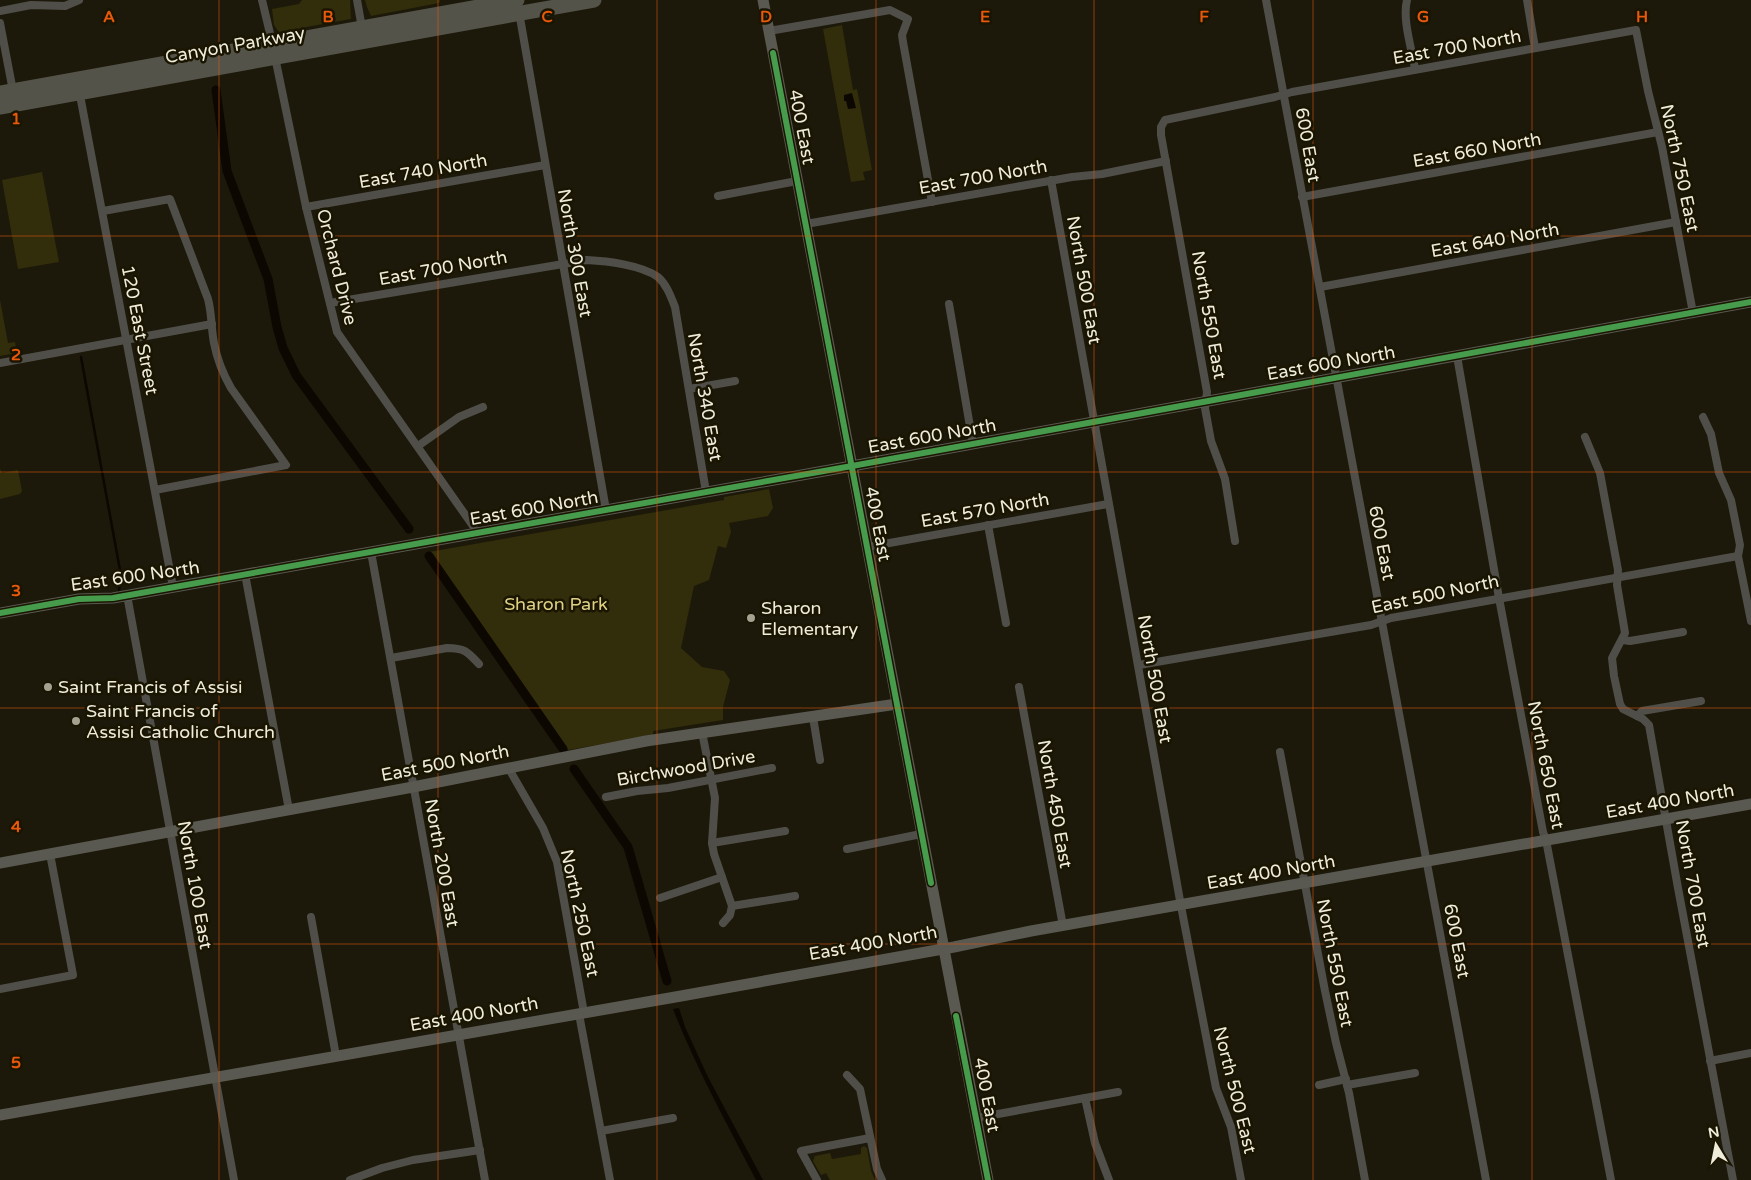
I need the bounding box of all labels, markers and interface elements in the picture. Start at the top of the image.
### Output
text: A [103,7,115,27]
text: B [322,7,334,27]
text: C [541,7,553,27]
text: D [760,7,772,27]
text: E [980,7,990,27]
text: F [1199,7,1209,27]
text: G [1417,7,1429,27]
text: H [1636,7,1648,27]
street label: Canyon Parkway [163,22,307,68]
street label: East 700 North [1391,25,1523,69]
street label: 400 East [784,88,820,166]
street label: North 750 East [1656,102,1704,234]
street label: 600 East [1291,106,1325,184]
text: 1 [11,109,21,129]
street label: East 660 North [1411,128,1543,172]
street label: East 740 North [357,149,489,193]
street label: East 700 North [917,155,1049,199]
street label: North 300 East [553,187,597,319]
street label: Orchard Drive [312,207,362,327]
street label: North 500 East [1062,214,1106,346]
street label: East 640 North [1429,218,1561,262]
street label: East 700 North [377,246,509,290]
street label: North 550 East [1187,249,1231,381]
street label: 120 East Street [117,263,163,397]
street label: North 340 East [683,331,727,463]
street label: East 600 North [1265,341,1397,385]
text: 2 [11,345,21,365]
street label: East 600 North [866,414,998,458]
street label: 400 East [860,485,896,563]
street label: East 600 North [468,486,600,530]
street label: East 570 North [919,488,1051,532]
street label: 600 East [1364,504,1400,582]
street label: East 600 North [69,556,201,596]
street label: East 500 North [1369,570,1501,618]
text: 3 [11,581,21,601]
park label: Sharon Park [504,593,608,615]
place label: Sharon Elementary [761,597,858,640]
marker: Sharon Elementary [745,612,757,624]
street label: North 500 East [1133,613,1177,745]
place label: Saint Francis of Assisi [58,676,243,698]
marker: Saint Francis of Assisi [42,681,54,693]
street label: North 650 East [1523,699,1569,831]
place label: Saint Francis of Assisi Catholic Church [86,700,275,743]
marker: Saint Francis of Assisi Catholic Church [70,715,82,727]
street label: North 450 East [1033,738,1077,870]
street label: East 500 North [379,740,511,786]
street label: Birchwood Drive [615,745,757,791]
street label: East 400 North [1604,779,1736,823]
street label: North 200 East [420,797,464,929]
text: 4 [11,817,21,837]
street label: North 700 East [1671,818,1715,950]
street label: North 100 East [173,819,217,951]
street label: North 250 East [556,847,604,979]
street label: East 400 North [1205,850,1337,894]
street label: North 550 East [1312,897,1358,1029]
street label: 600 East [1439,902,1475,980]
street label: East 400 North [807,921,939,965]
street label: East 400 North [408,992,540,1036]
street label: North 500 East [1209,1024,1261,1156]
text: 5 [11,1053,21,1073]
street label: 400 East [969,1056,1005,1134]
north arrow [1691,1120,1741,1170]
text: N [1707,1123,1721,1142]

